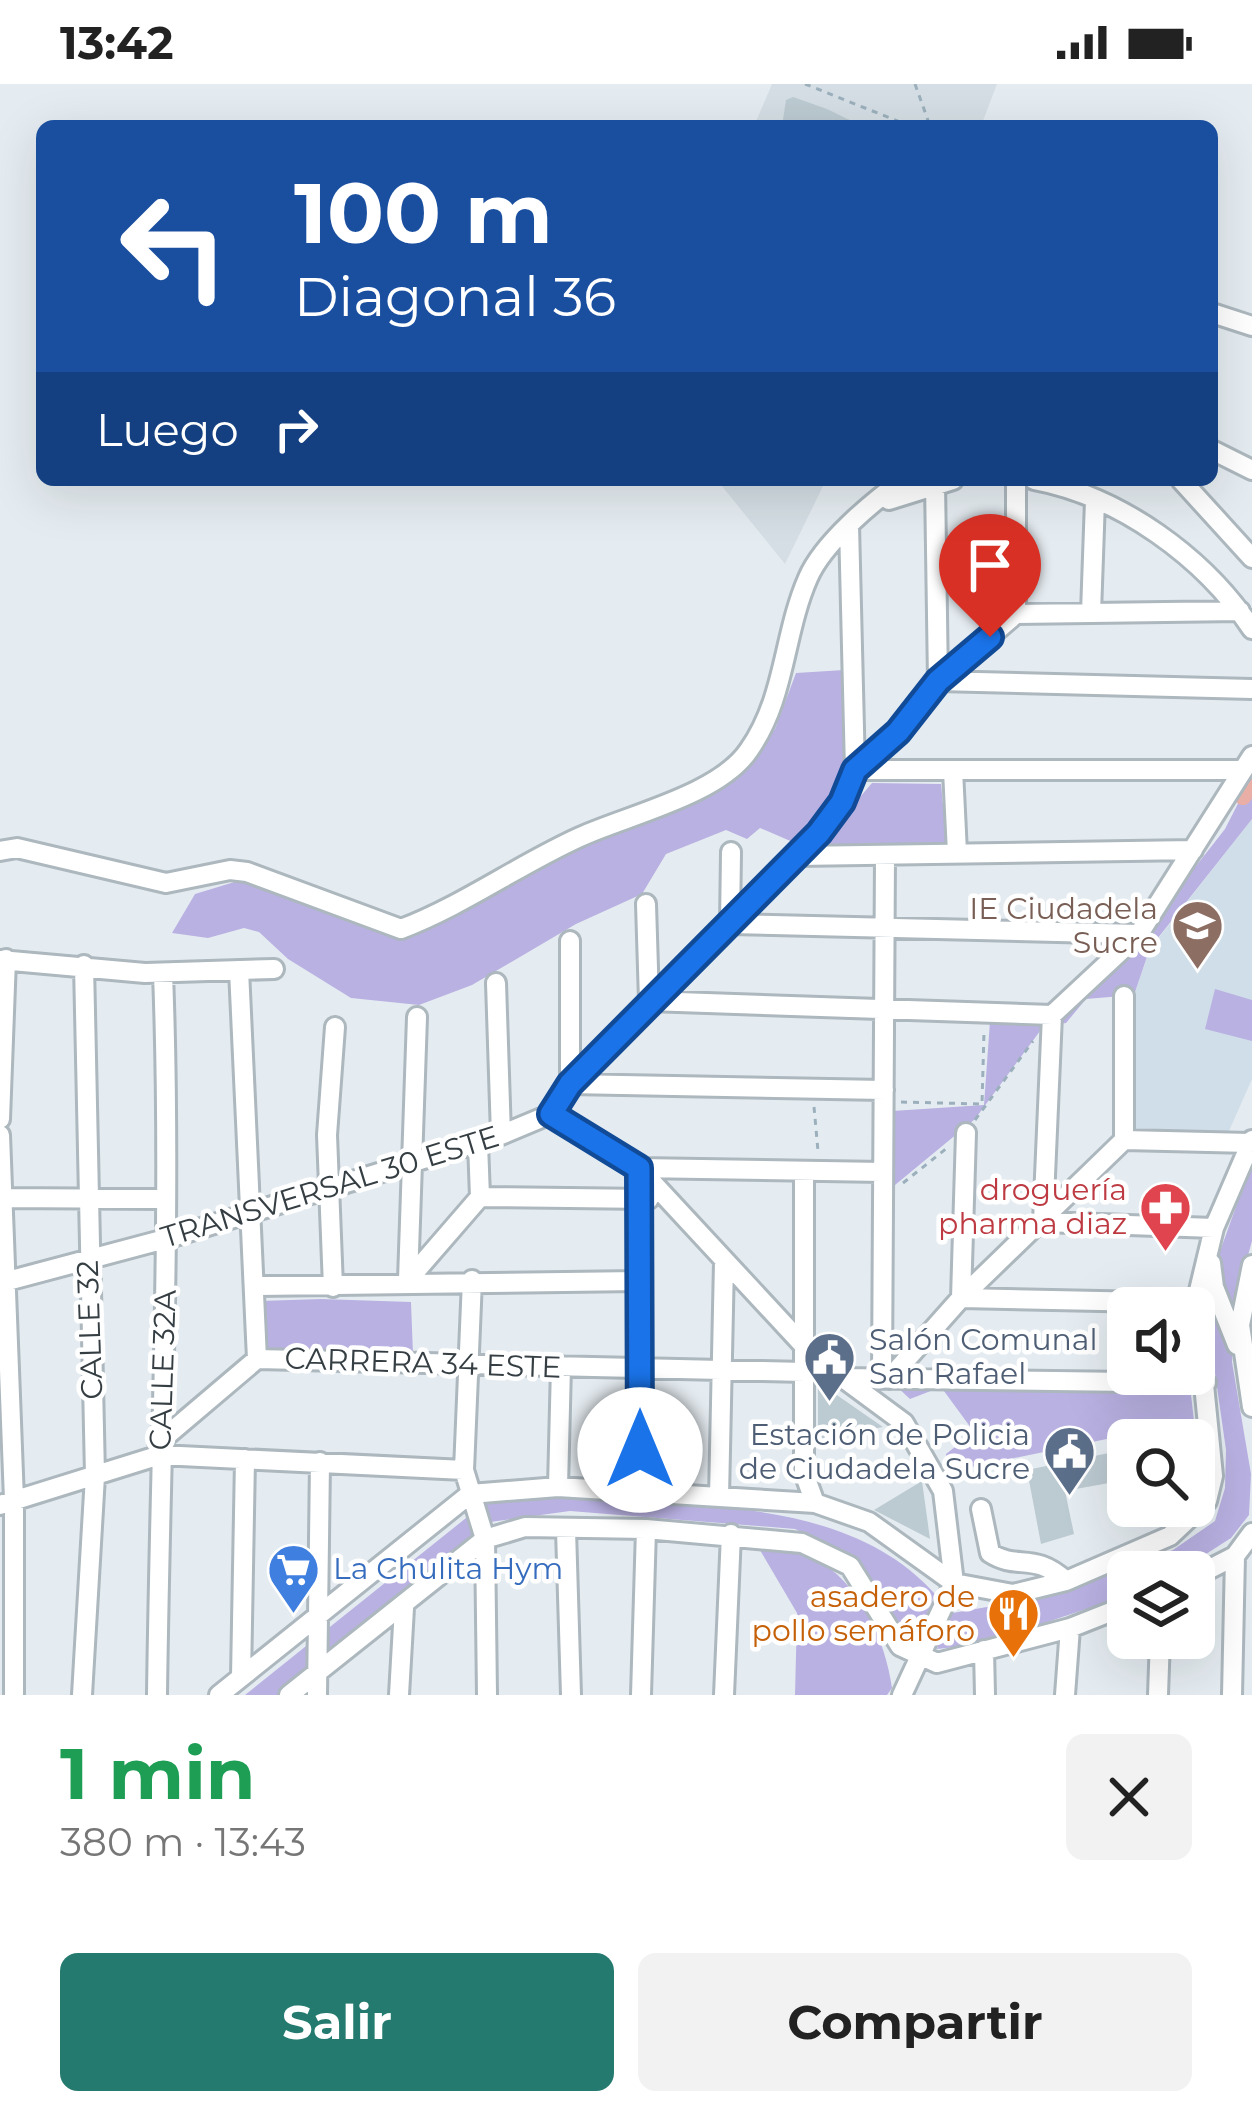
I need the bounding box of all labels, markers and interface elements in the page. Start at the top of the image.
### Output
text: 13:42 [60,15,174,70]
text: 100 m [294,162,553,264]
icon: left [96,168,252,324]
text: Diagonal 36 [294,264,616,330]
icon: right [263,396,329,462]
text: Luego [96,402,239,457]
pin [939,514,1041,637]
icon: arrive [957,532,1023,598]
place label: IE Ciudadela Sucre [969,890,1158,961]
school or university icon: IE Ciudadela Sucre [1169,898,1225,972]
street label: TRANSVERSAL 30 ESTE [157,1117,503,1256]
place label: droguería pharma diaz [938,1171,1127,1242]
pharmacy icon: droguería pharma diaz [1138,1179,1194,1253]
street label: CALLE 32 [69,1260,110,1400]
map controls [1107,1287,1215,1659]
button: sound [1107,1287,1215,1395]
street label: CALLE 32A [141,1288,184,1451]
place label: Salón Comunal San Rafael [869,1321,1098,1392]
public building icon: Salón Comunal San Rafael [802,1329,858,1403]
street label: CARRERA 34 ESTE [284,1339,562,1386]
position arrow [577,1387,703,1513]
place label: Estación de Policia de Ciudadela Sucre [739,1416,1030,1487]
button: search [1107,1419,1215,1527]
public building icon: Estación de Policia de Ciudadela Sucre [1041,1424,1097,1498]
supermarket icon: La Chulita Hym [266,1541,322,1615]
place label: La Chulita Hym [333,1550,563,1587]
button: layers [1107,1551,1215,1659]
place label: asadero de pollo semáforo [752,1578,975,1649]
restaurant icon: asadero de pollo semáforo [986,1586,1042,1660]
text: 1 min [60,1729,256,1817]
button: close [1066,1734,1192,1860]
text: 380 m · 13:43 [60,1818,306,1866]
button: Salir [60,1953,614,2091]
button: Compartir [638,1953,1192,2091]

